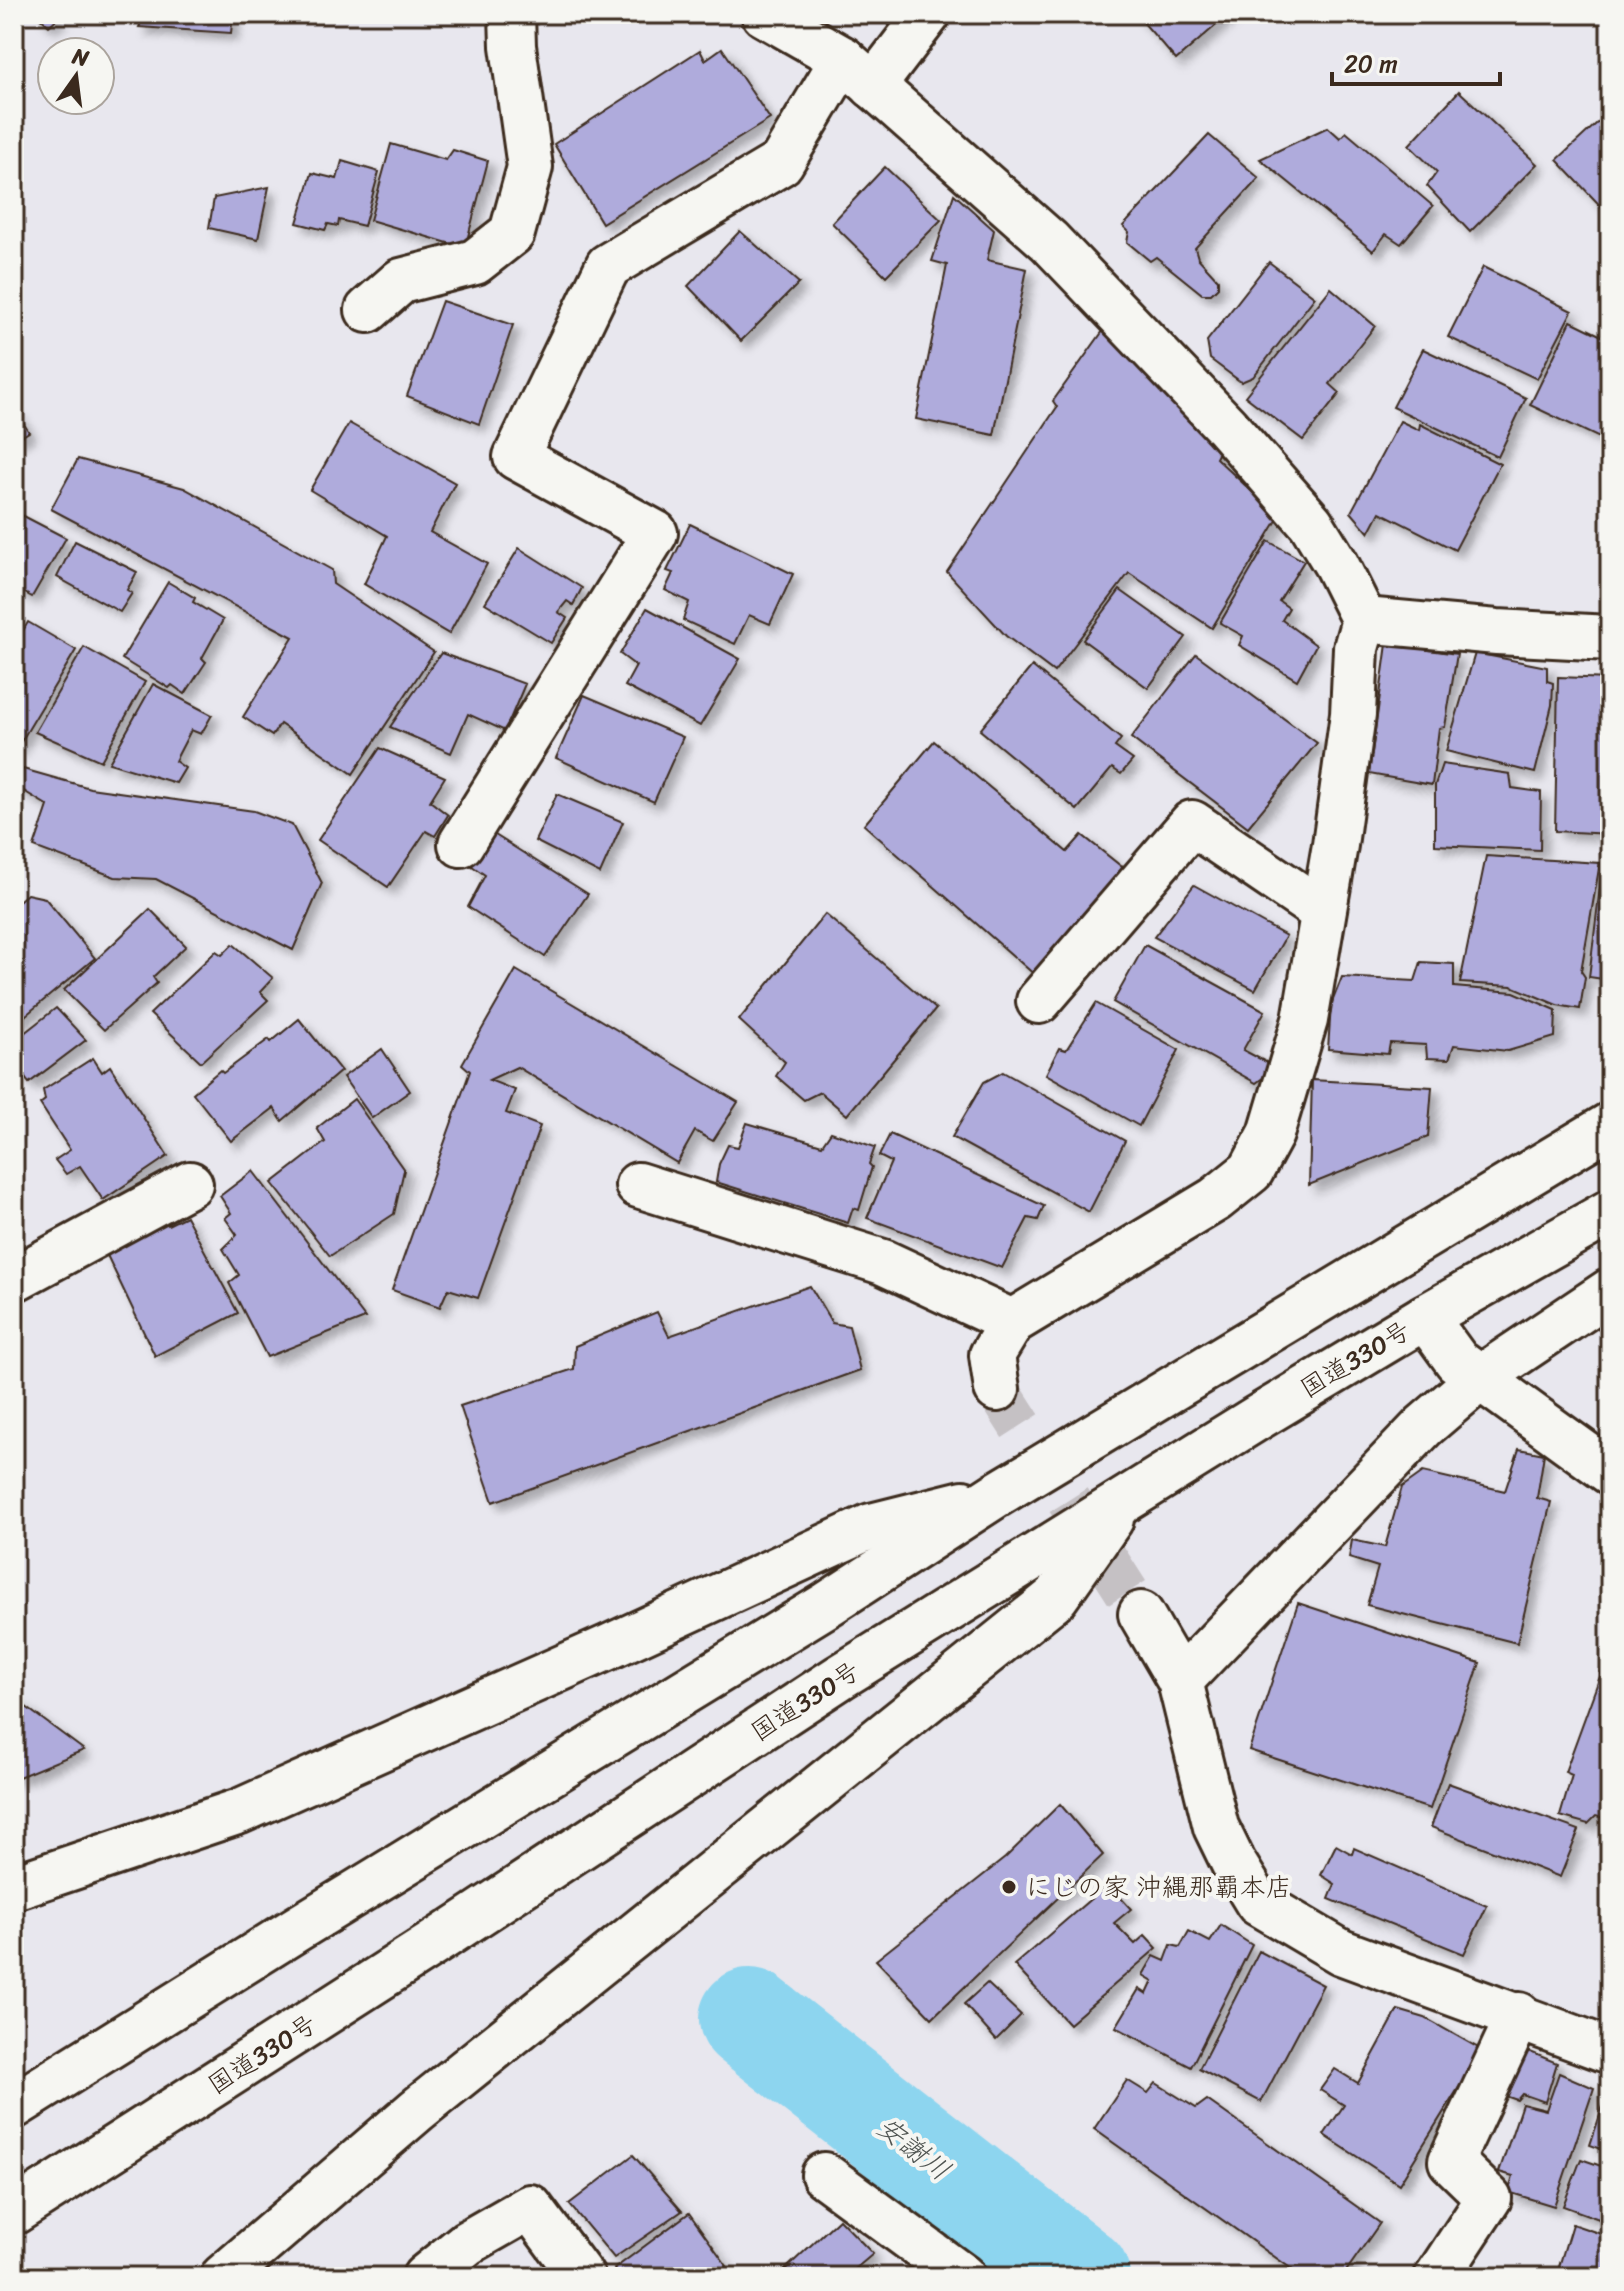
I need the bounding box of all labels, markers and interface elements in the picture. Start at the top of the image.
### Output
north arrow [36,36,116,116]
text: N [68,36,94,78]
scale bar [1332,36,1500,86]
text: 20 m [1344,43,1398,85]
street label: 国道330号 [1290,1308,1420,1410]
street label: 国道330号 [741,1648,869,1754]
place label: にじの家 沖縄那覇本店 [1025,1864,1292,1910]
marker: にじの家 沖縄那覇本店 [1000,1878,1018,1896]
street label: 国道330号 [198,2001,326,2107]
water label: 安謝川 [866,2103,962,2194]

